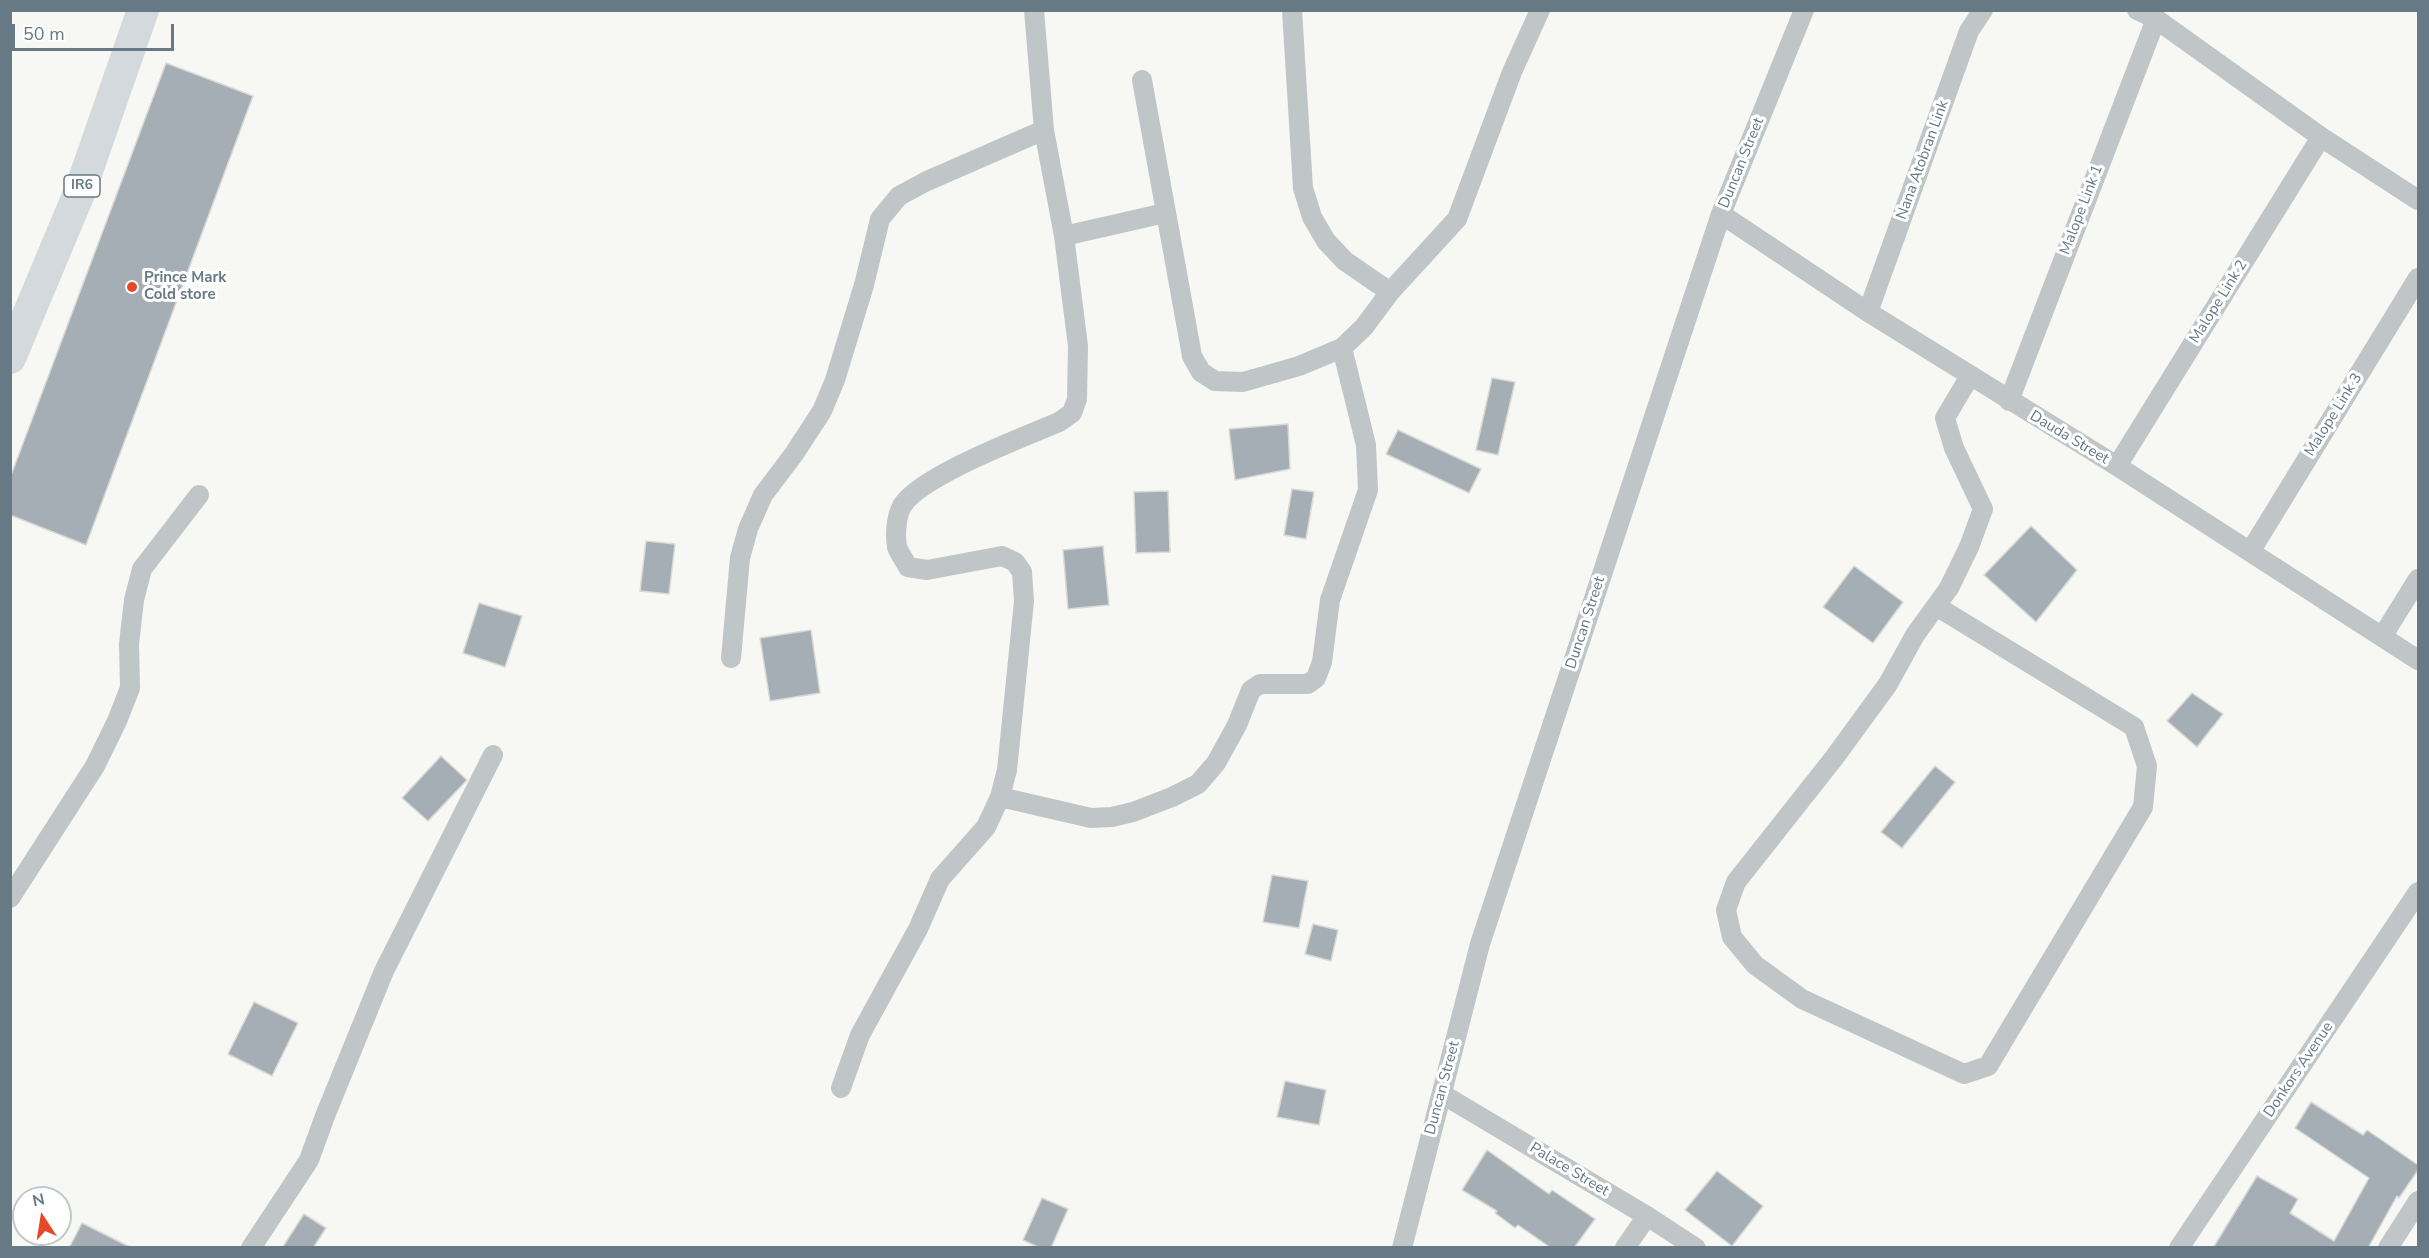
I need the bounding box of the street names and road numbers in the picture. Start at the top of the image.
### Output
street label: Nana Atobran Link [1893,98,1953,222]
street label: Duncan Street [1716,115,1768,211]
street label: Malope Link 1 [2057,163,2107,257]
road number: IR6 [64,175,100,197]
street label: Malope Link 2 [2186,257,2252,347]
street label: Malope Link 3 [2301,370,2367,460]
street label: Dauda Street [2026,407,2112,469]
street label: Duncan Street [1563,574,1609,672]
street label: Donkors Avenue [2260,1019,2338,1121]
street label: Duncan Street [1422,1039,1464,1137]
street label: Palace Street [1526,1139,1612,1201]

